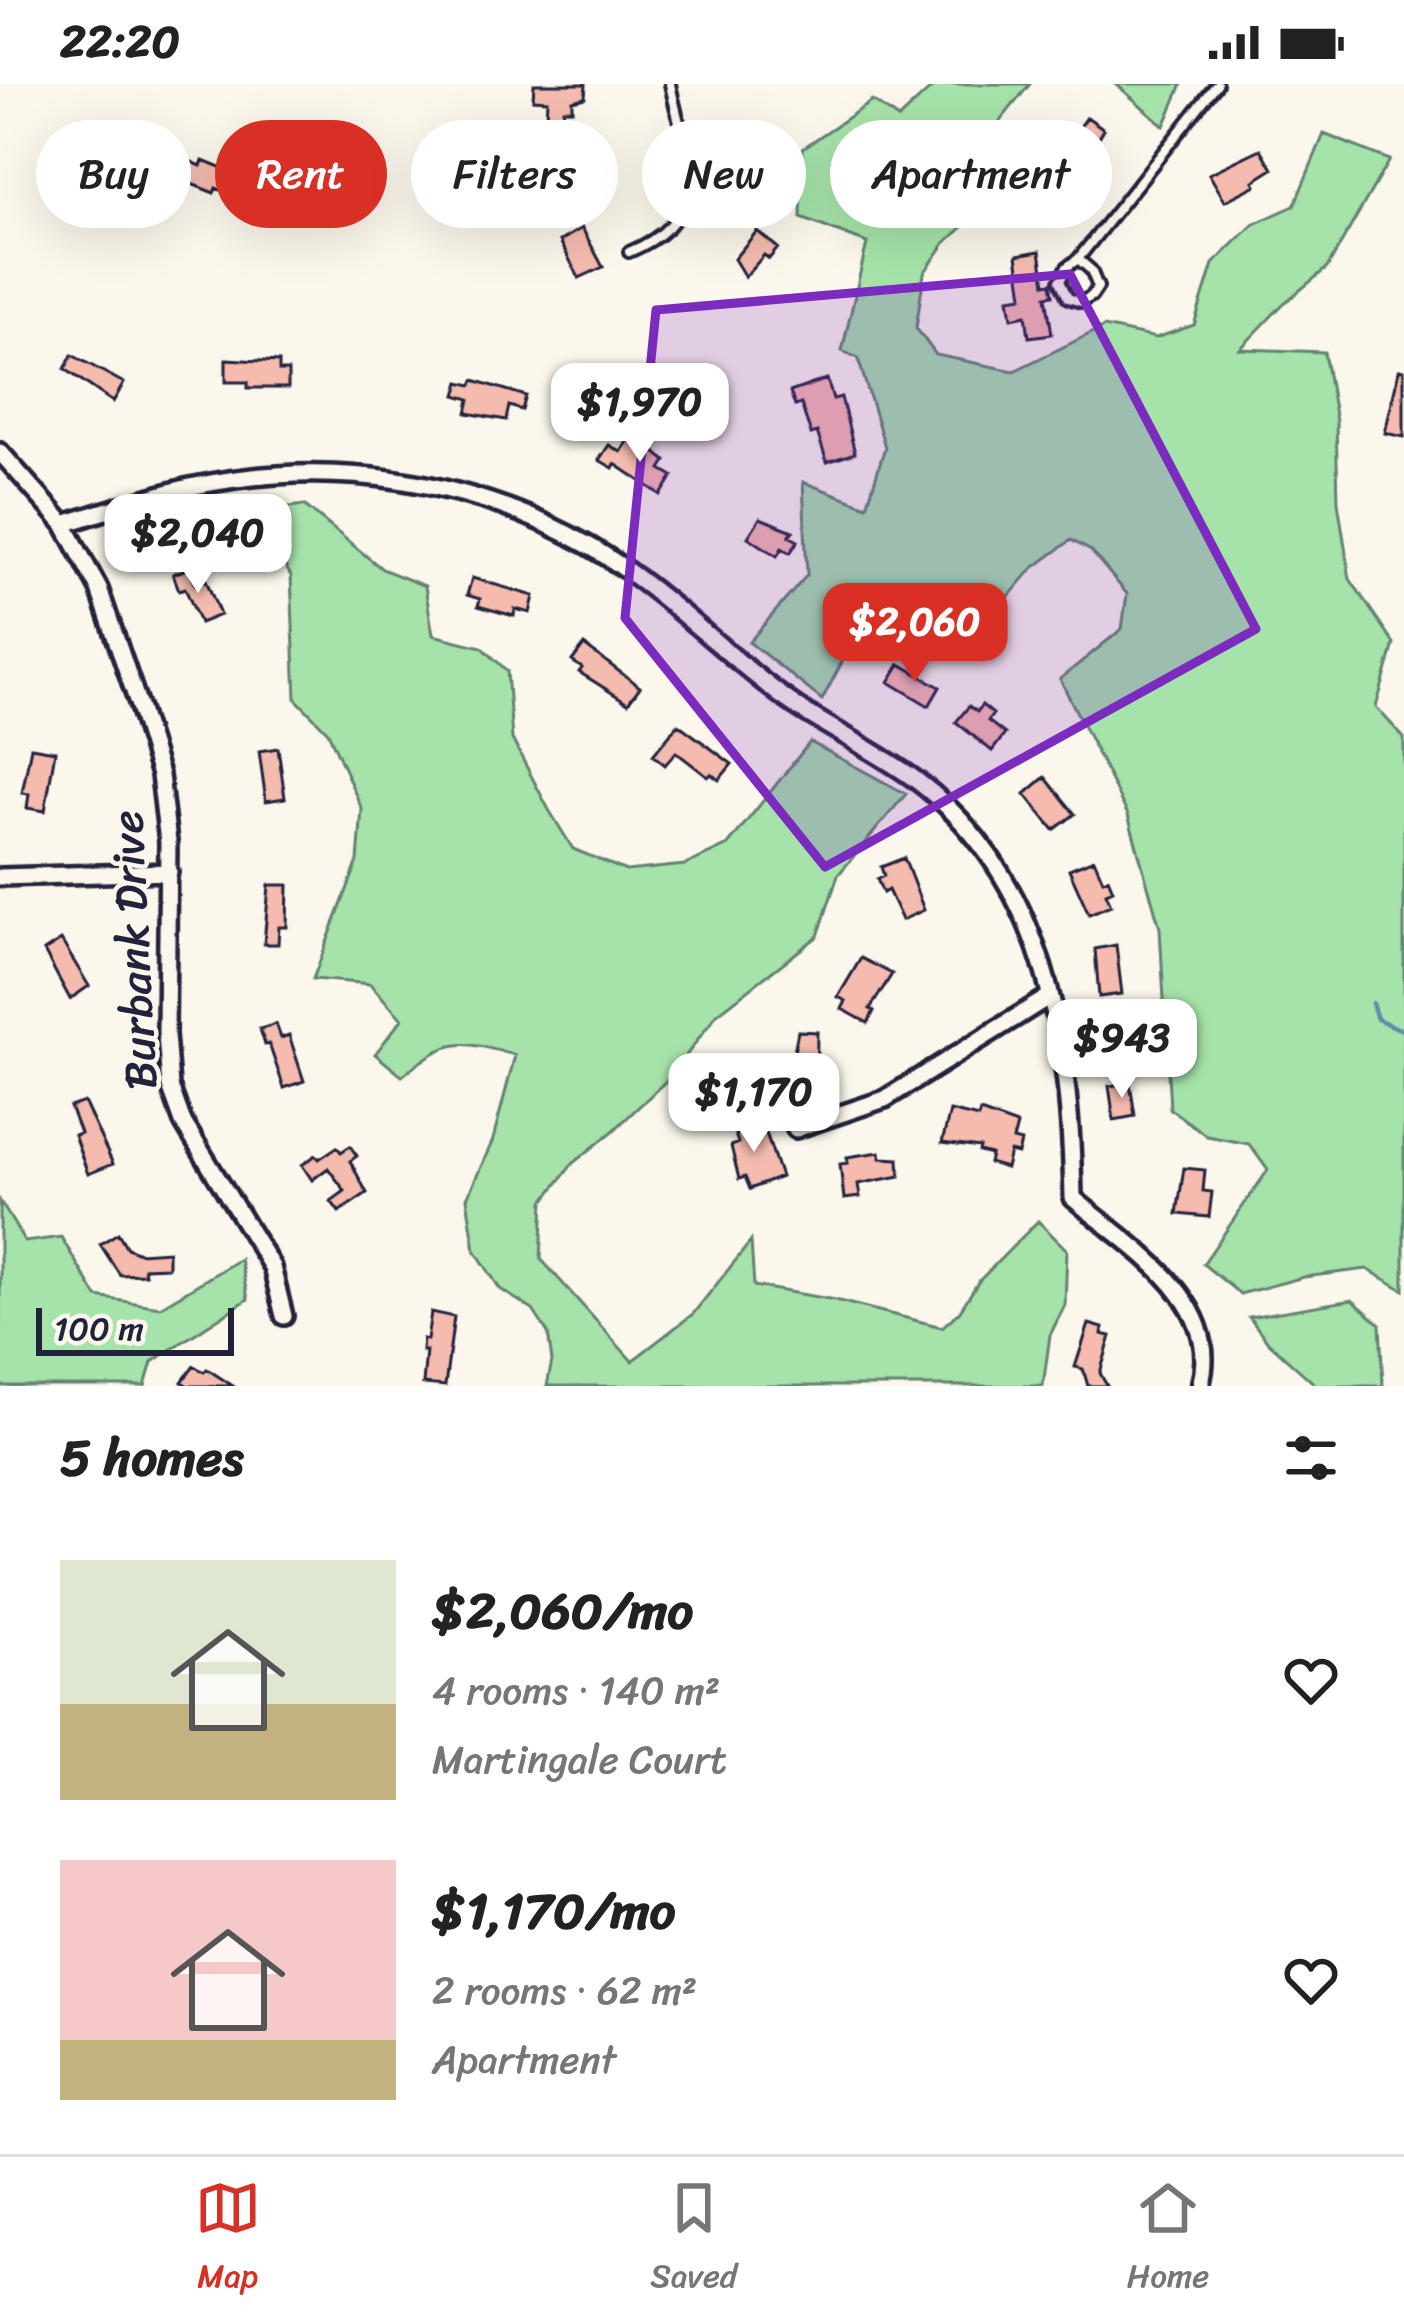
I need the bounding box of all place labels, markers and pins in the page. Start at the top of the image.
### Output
pin: $1,970 [542,363,738,465]
pin: $2,040 [100,494,296,596]
pin: $2,060 [817,583,1013,685]
pin: $943 [1051,999,1193,1101]
pin: $1,170 [656,1053,852,1155]

